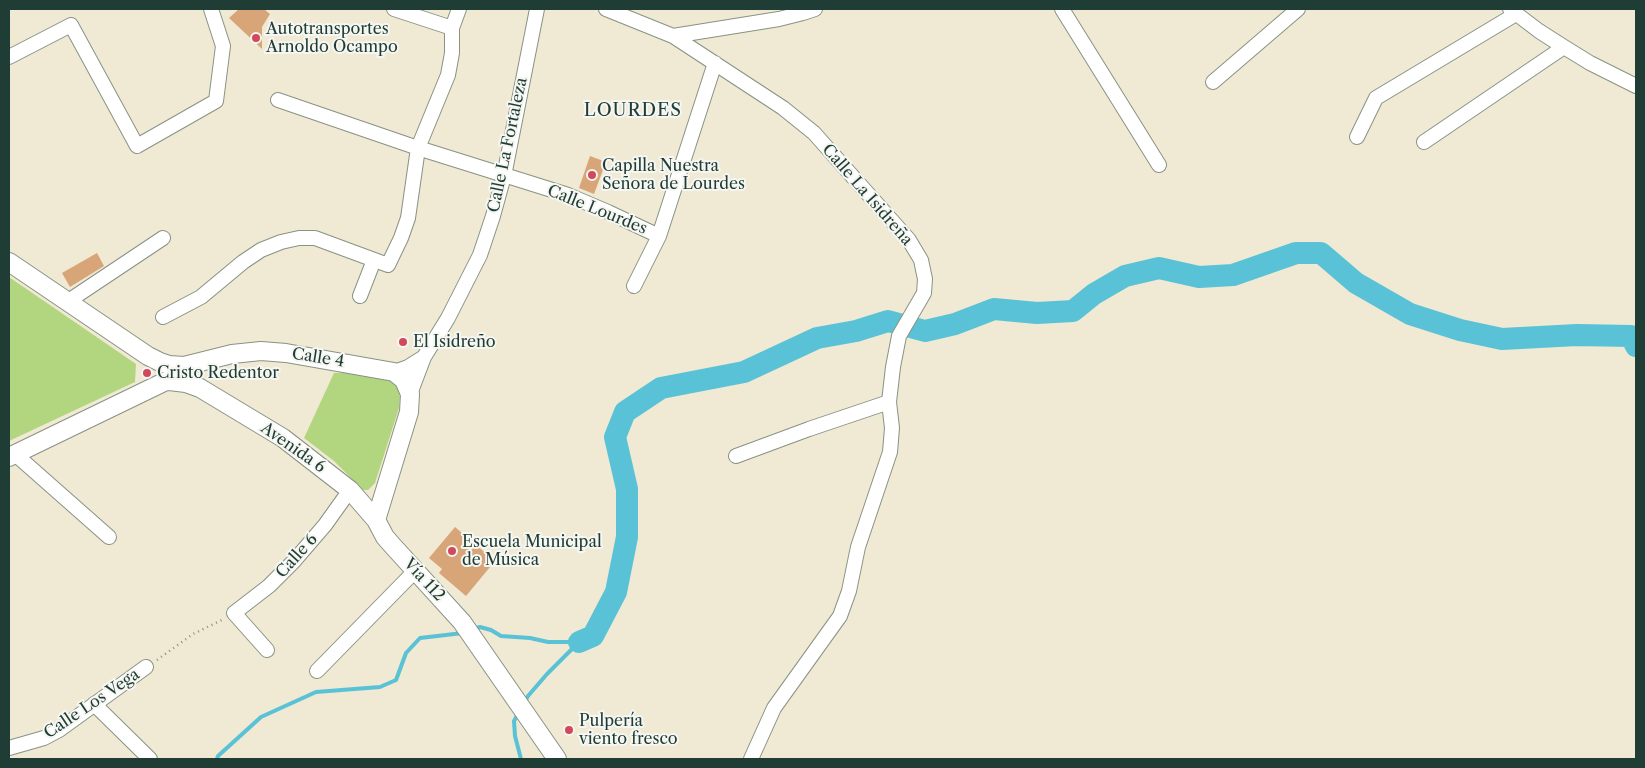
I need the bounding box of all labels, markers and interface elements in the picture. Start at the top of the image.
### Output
place label: Autotransportes Arnoldo Ocampo [266,19,398,57]
marker: Autotransportes Arnoldo Ocampo [250,32,262,44]
street label: Calle La Fortaleza [484,76,532,214]
district label: LOURDES [583,100,683,122]
street label: Calle La Isidreña [818,140,916,250]
place label: Capilla Nuestra Señora de Lourdes [602,156,745,194]
marker: Capilla Nuestra Señora de Lourdes [586,169,598,181]
street label: Calle Lourdes [544,181,650,239]
place label: El Isidreño [413,332,496,352]
marker: El Isidreño [397,336,409,348]
street label: Calle 4 [290,344,346,372]
place label: Cristo Redentor [157,363,279,383]
marker: Cristo Redentor [141,367,153,379]
street label: Avenida 6 [257,419,329,477]
street label: Calle 6 [272,530,322,582]
place label: Escuela Municipal de Música [462,532,602,570]
marker: Escuela Municipal de Música [446,545,458,557]
street label: Vía 112 [399,555,449,605]
street label: Calle Los Vega [41,665,143,743]
place label: Pulpería viento fresco [579,711,678,749]
marker: Pulpería viento fresco [563,724,575,736]

